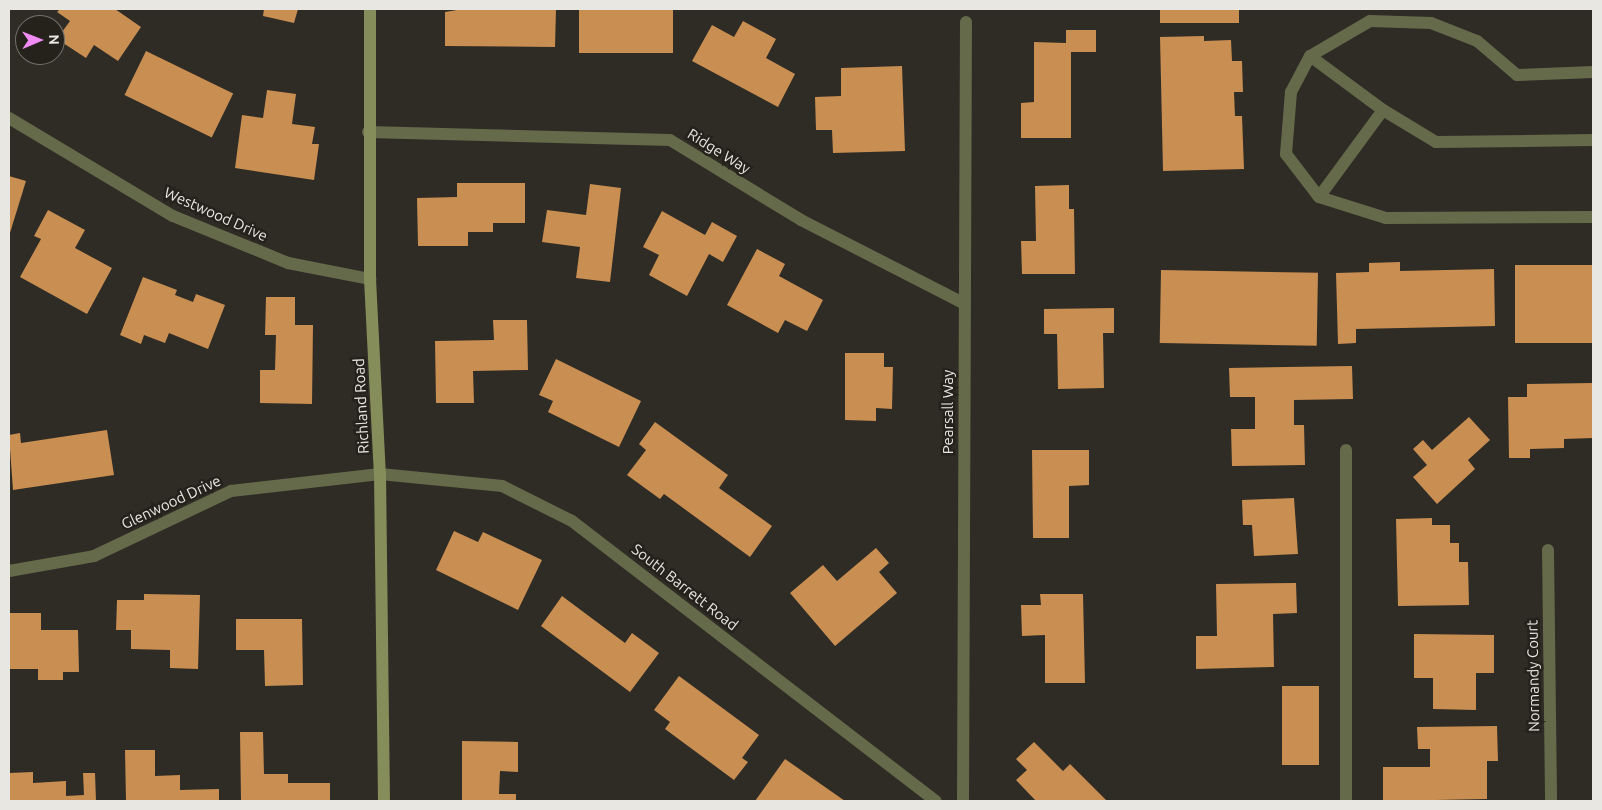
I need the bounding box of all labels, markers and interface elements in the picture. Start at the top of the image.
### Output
north arrow [15,15,65,65]
text: N [46,34,62,45]
street label: Ridge Way [684,125,754,177]
street label: Westwood Drive [162,183,270,245]
street label: Richland Road [350,358,372,454]
street label: Pearsall Way [939,370,957,454]
street label: Glenwood Drive [118,471,224,533]
street label: South Barrett Road [628,540,742,634]
street label: Normandy Court [1523,620,1543,732]

